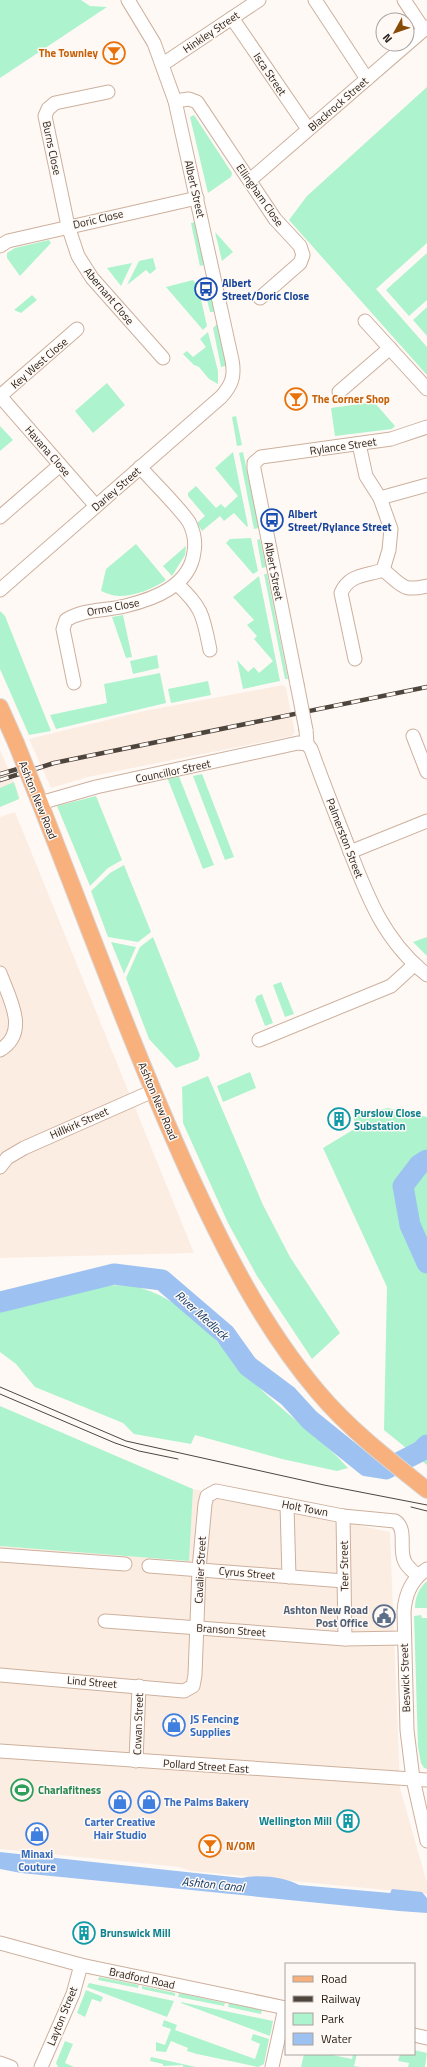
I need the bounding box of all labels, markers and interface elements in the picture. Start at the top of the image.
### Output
street label: Hinkley Street [180,7,243,57]
north arrow [375,12,415,52]
text: N [379,30,396,46]
bar icon: The Townley [101,40,127,66]
place label: The Townley [39,45,98,61]
street label: Isca Street [250,49,290,99]
street label: Blackrock Street [304,73,372,135]
street label: Burns Close [38,119,66,177]
street label: Albert Street [181,159,209,220]
street label: Ellingham Close [232,160,288,230]
street label: Doric Close [71,205,125,233]
street label: Abernant Close [80,264,138,328]
place label: Albert Street/Doric Close [222,275,309,304]
bus stop icon: Albert Street/Doric Close [193,276,219,302]
street label: Key West Close [7,333,71,392]
bar icon: The Corner Shop [283,386,309,412]
place label: The Corner Shop [312,391,390,407]
street label: Havana Close [21,422,75,480]
street label: Rylance Street [309,433,377,459]
street label: Darley Street [88,463,144,515]
place label: Albert Street/Rylance Street [288,506,392,535]
bus stop icon: Albert Street/Rylance Street [259,507,285,533]
street label: Albert Street [261,541,287,602]
street label: Orme Close [85,594,141,620]
street label: Councillor Street [134,755,212,787]
street label: Ashton New Road [15,759,61,842]
street label: Palmerston Street [322,796,368,880]
street label: Ashton New Road [134,1060,182,1143]
street label: Hillkirk Street [47,1103,111,1143]
place label: Purslow Close Substation [354,1105,422,1134]
building icon: Purslow Close Substation [326,1106,352,1132]
water label: River Medlock [171,1286,234,1345]
street label: Holt Town [280,1496,330,1520]
street label: Cavalier Street [190,1536,210,1604]
street label: Teer Street [336,1540,352,1591]
street label: Cyrus Street [218,1563,276,1583]
place label: Ashton New Road Post Office [283,1602,368,1631]
public building icon: Ashton New Road Post Office [371,1603,397,1629]
street label: Branson Street [196,1620,266,1640]
street label: Beswick Street [396,1643,414,1713]
street label: Lind Street [66,1672,118,1692]
street label: Cowan Street [129,1693,147,1755]
place label: JS Fencing Supplies [190,1711,239,1740]
shop icon: JS Fencing Supplies [161,1712,187,1738]
street label: Pollard Street East [162,1755,250,1777]
sports icon: Charlafitness [9,1777,35,1803]
place label: Charlafitness [38,1782,101,1798]
shop icon: Carter Creative Hair Studio [107,1789,133,1815]
shop icon: The Palms Bakery [136,1789,162,1815]
place label: The Palms Bakery [164,1794,249,1810]
building icon: Wellington Mill [335,1808,361,1834]
place label: Wellington Mill [259,1813,332,1829]
place label: Carter Creative Hair Studio [85,1814,156,1843]
shop icon: Minaxi Couture [24,1821,50,1847]
bar icon: N/OM [197,1833,223,1859]
place label: N/OM [226,1838,255,1854]
place label: Minaxi Couture [18,1846,56,1875]
water label: Ashton Canal [181,1871,247,1897]
building icon: Brunswick Mill [71,1920,97,1946]
place label: Brunswick Mill [100,1925,171,1941]
street label: Bradford Road [108,1963,177,1993]
legend [285,1963,415,2055]
text: Road [321,1969,347,1988]
street label: Layton Street [43,1984,81,2048]
text: Railway [321,1989,361,2008]
text: Park [321,2009,344,2028]
text: Water [321,2029,352,2048]

